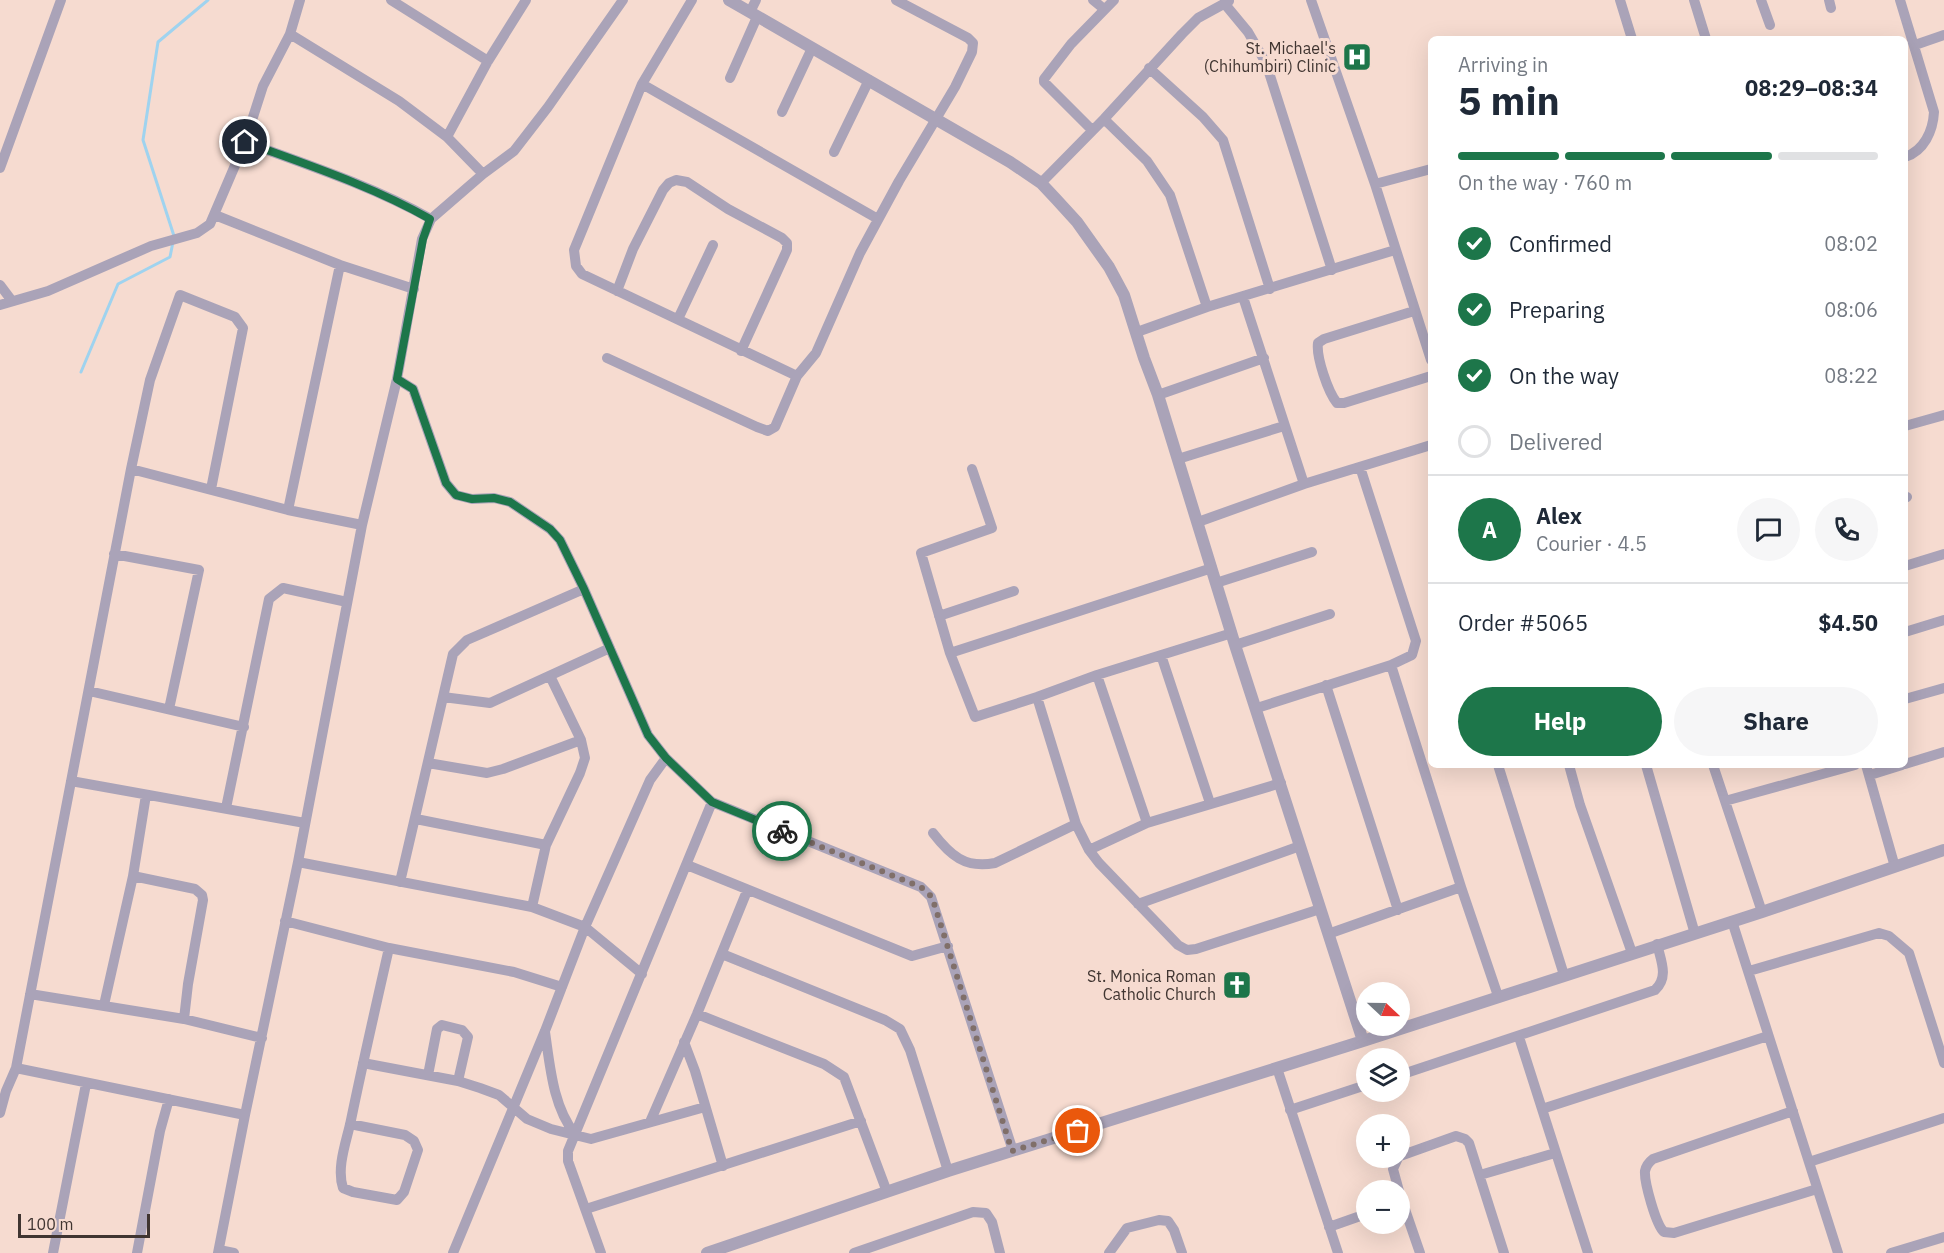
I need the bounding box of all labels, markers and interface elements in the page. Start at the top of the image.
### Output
place label: St. Michael's (Chihumbiri) Clinic [1204,38,1336,76]
hospital icon: St. Michael's (Chihumbiri) Clinic [1341,41,1373,73]
text: Arriving in [1458,51,1548,78]
text: 08:29–08:34 [1745,73,1878,102]
text: 5 min [1458,75,1560,126]
pin [219,116,270,167]
icon: home [228,125,261,158]
text: On the way · 760 m [1458,169,1632,196]
icon: check [1458,227,1491,260]
text: Confirmed [1509,229,1612,258]
text: 08:02 [1824,230,1878,257]
icon: check [1458,293,1491,326]
text: Preparing [1509,295,1604,324]
text: 08:06 [1824,296,1878,323]
icon: check [1458,359,1491,392]
text: On the way [1509,361,1619,390]
text: 08:22 [1824,362,1878,389]
text: Delivered [1509,427,1603,456]
button: chat [1737,498,1800,561]
button: phone [1815,498,1878,561]
text: Alex [1536,501,1582,530]
text: A [1482,515,1497,544]
text: Courier · 4.5 [1536,530,1647,557]
text: Order #5065 [1458,608,1588,637]
text: $4.50 [1818,608,1878,637]
button: Help [1458,687,1662,756]
button: Share [1674,687,1878,756]
courier [752,801,812,861]
icon: bike [766,815,799,848]
place label: St. Monica Roman Catholic Church [1087,966,1216,1004]
church icon: St. Monica Roman Catholic Church [1221,969,1253,1001]
north arrow [1356,982,1410,1036]
map controls [1356,982,1410,1234]
button: layers [1356,1048,1410,1102]
pin [1052,1105,1103,1156]
icon: bag [1061,1114,1094,1147]
button: + [1356,1114,1410,1168]
button: − [1356,1180,1410,1234]
scale bar [18,1211,150,1238]
text: 100 m [27,1214,74,1234]

